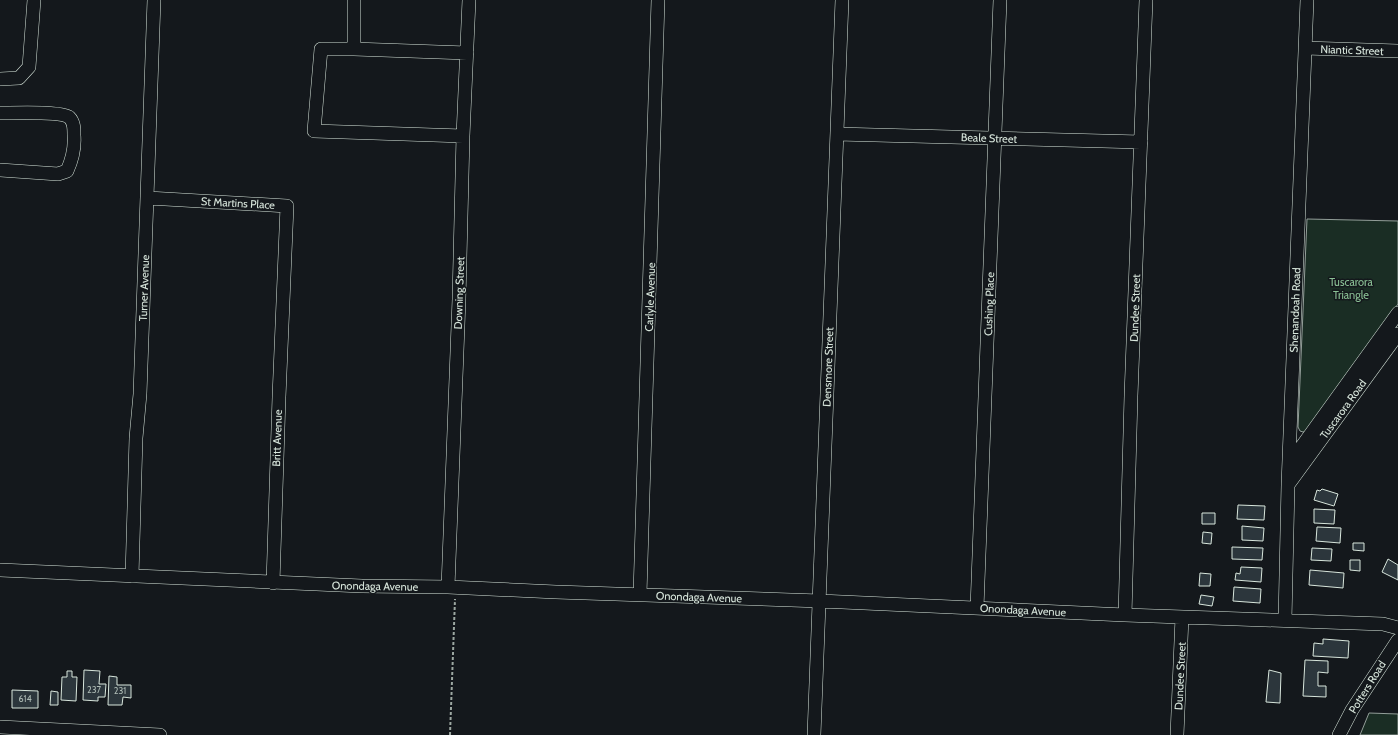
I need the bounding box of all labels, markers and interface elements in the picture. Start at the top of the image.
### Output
street label: Niantic Street [1320,42,1384,58]
street label: Beale Street [961,130,1018,146]
street label: St Martins Place [201,194,276,212]
street label: Turner Avenue [136,254,152,322]
street label: Downing Street [451,256,467,330]
street label: Carlyle Avenue [642,262,658,332]
street label: Shenandoah Road [1287,267,1303,353]
street label: Cushing Place [981,271,997,336]
street label: Dundee Street [1127,274,1143,342]
park label: Tuscarora Triangle [1329,275,1373,302]
street label: Densmore Street [820,327,836,407]
street label: Tuscarora Road [1317,377,1369,441]
street label: Britt Avenue [269,409,285,467]
street label: Onondaga Avenue [332,578,419,594]
street label: Onondaga Avenue [656,588,743,606]
street label: Onondaga Avenue [980,601,1067,619]
street label: Dundee Street [1171,641,1189,710]
street label: Potters Road [1345,658,1389,716]
house number: 237 [87,684,102,695]
house number: 231 [114,685,126,696]
house number: 614 [18,693,32,704]

